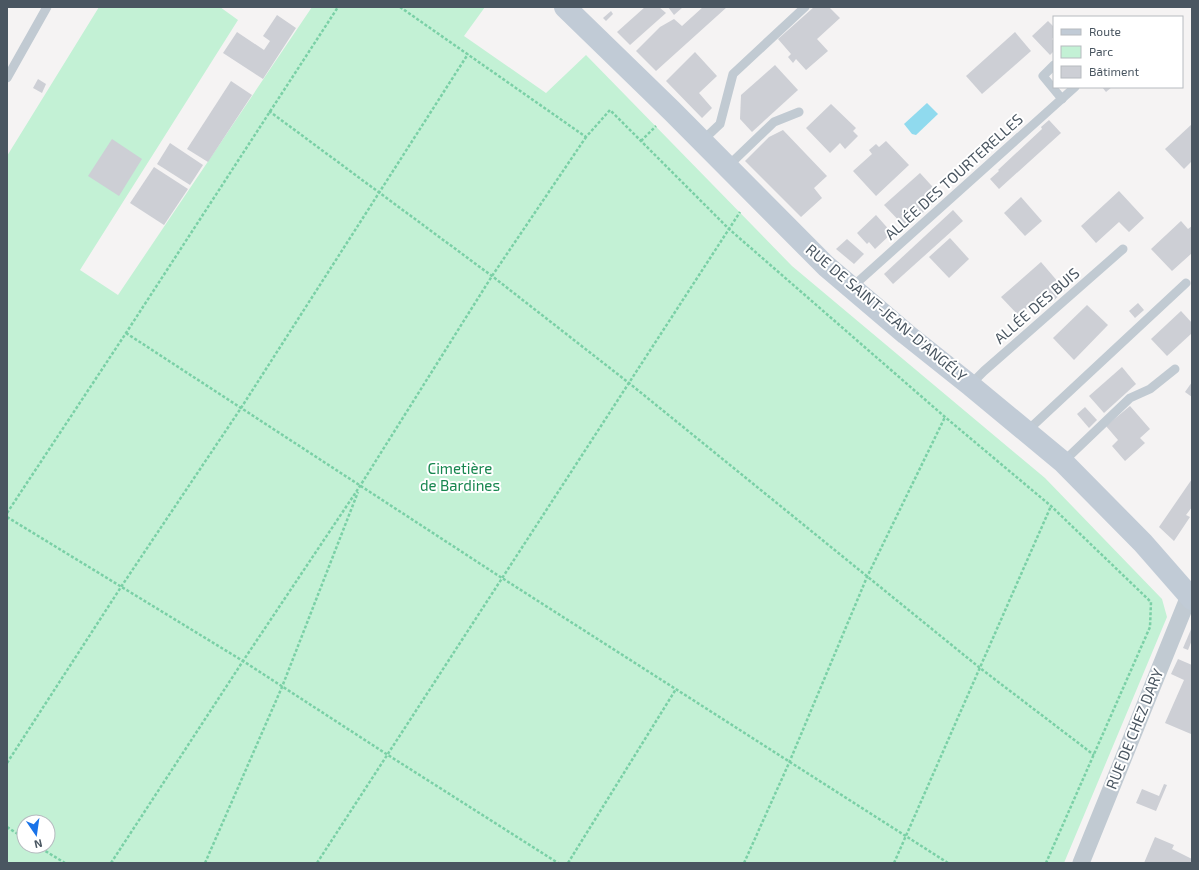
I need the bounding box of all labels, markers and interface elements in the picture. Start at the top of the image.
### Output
legend [1053,16,1183,88]
text: Route [1089,24,1121,38]
text: Parc [1089,44,1113,58]
text: Bâtiment [1089,64,1140,78]
street label: ALLÉE DES TOURTERELLES [881,110,1026,243]
street label: RUE DE SAINT-JEAN-D'ANGÉLY [803,240,971,385]
street label: ALLÉE DES BUIS [990,263,1082,347]
park label: Cimetière de Bardines [420,459,500,494]
street label: RUE DE CHEZ DARY [1102,665,1167,792]
north arrow [16,814,56,854]
text: N [33,837,44,851]

